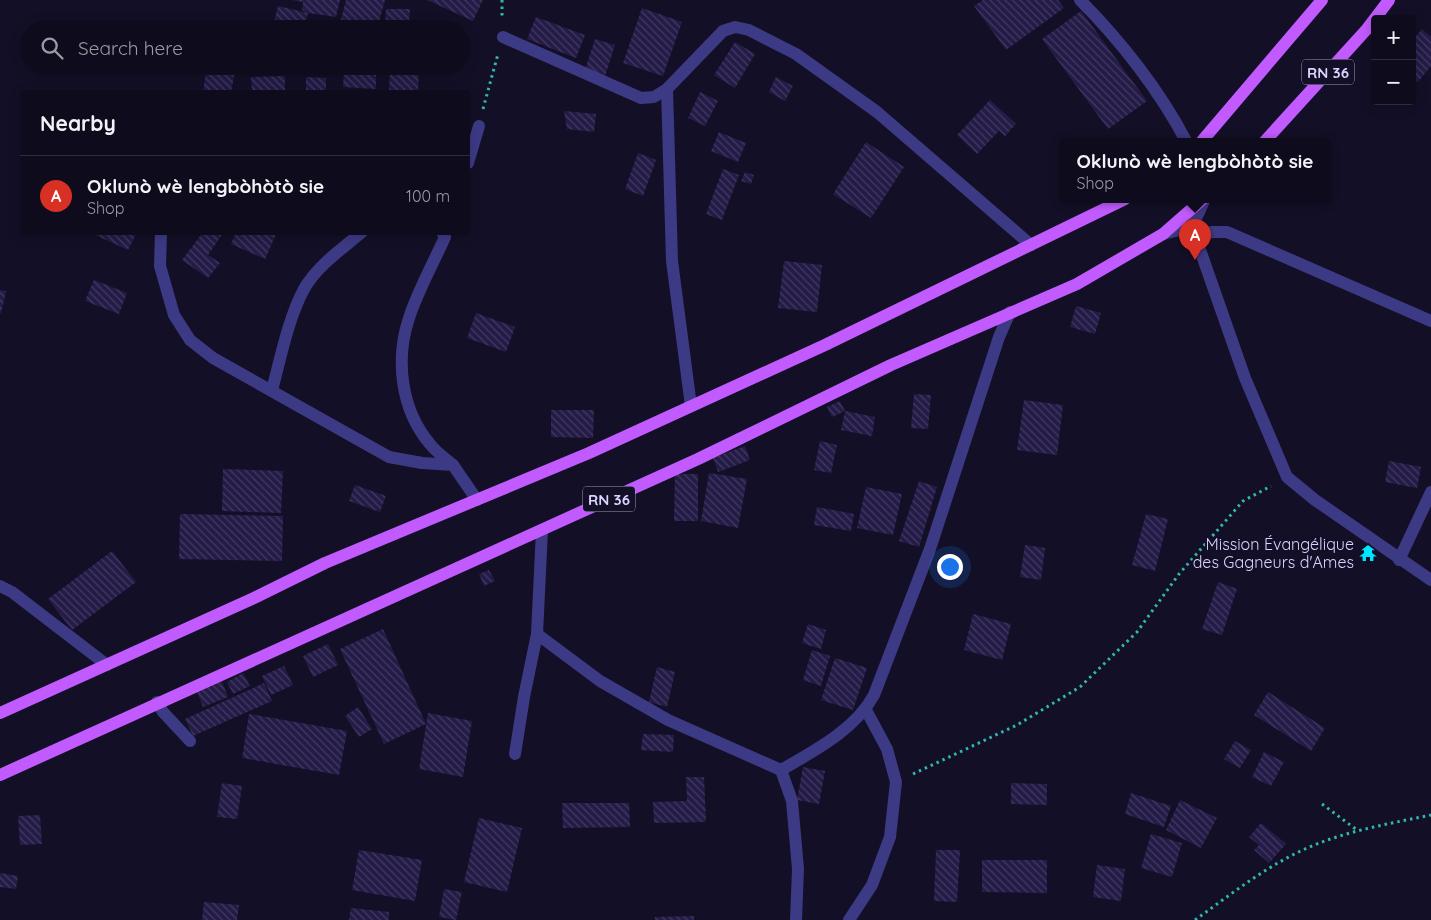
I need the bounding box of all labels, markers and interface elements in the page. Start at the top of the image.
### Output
map controls [1371,15,1416,105]
button: + [1371,15,1416,60]
search box [20,20,470,75]
icon: search [38,34,66,62]
text: Search here [78,36,183,60]
road number: RN 36 [1302,60,1354,84]
button: − [1371,60,1416,105]
text: Nearby [40,110,116,136]
popup [1060,138,1330,203]
text: Oklunò wè lengbòhòtò sie [1076,149,1314,173]
text: Shop [1076,173,1114,193]
text: Oklunò wè lengbòhòtò sie [87,174,324,198]
text: A [51,186,61,206]
text: 100 m [406,186,450,206]
text: Shop [87,198,124,218]
pin: A [1179,219,1211,260]
road number: RN 36 [583,486,635,512]
place label: Mission Évangélique des Gagneurs d'Ames [1193,534,1354,572]
temple icon: Mission Évangélique des Gagneurs d'Ames [1358,543,1378,563]
your location [937,554,963,580]

